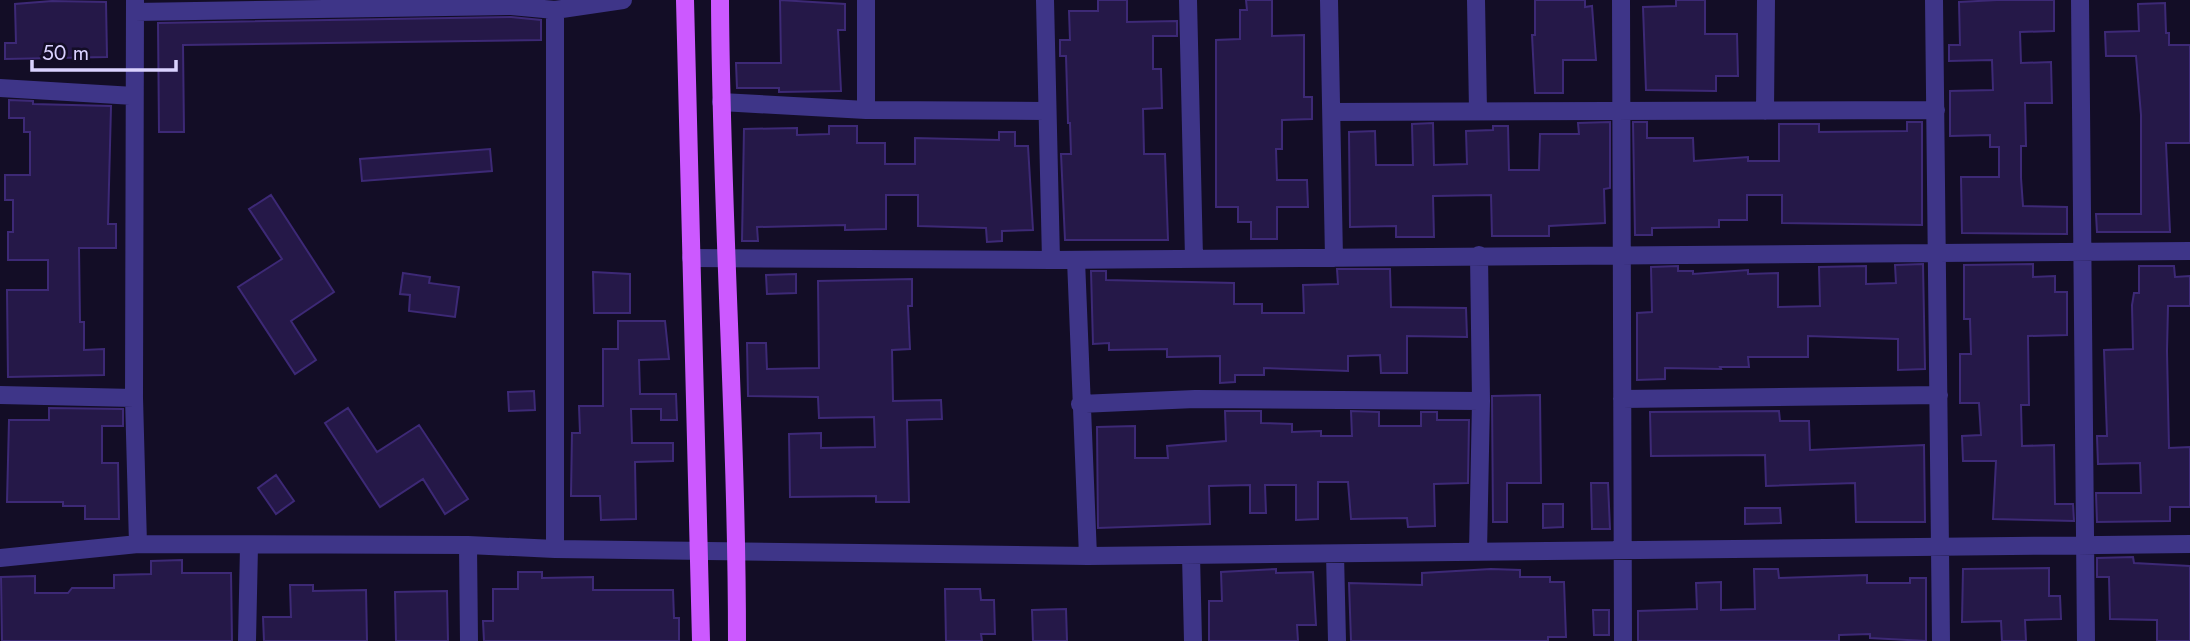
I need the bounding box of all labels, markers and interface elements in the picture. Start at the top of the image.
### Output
scale bar [32,28,175,72]
text: 50 m [42,38,89,68]

